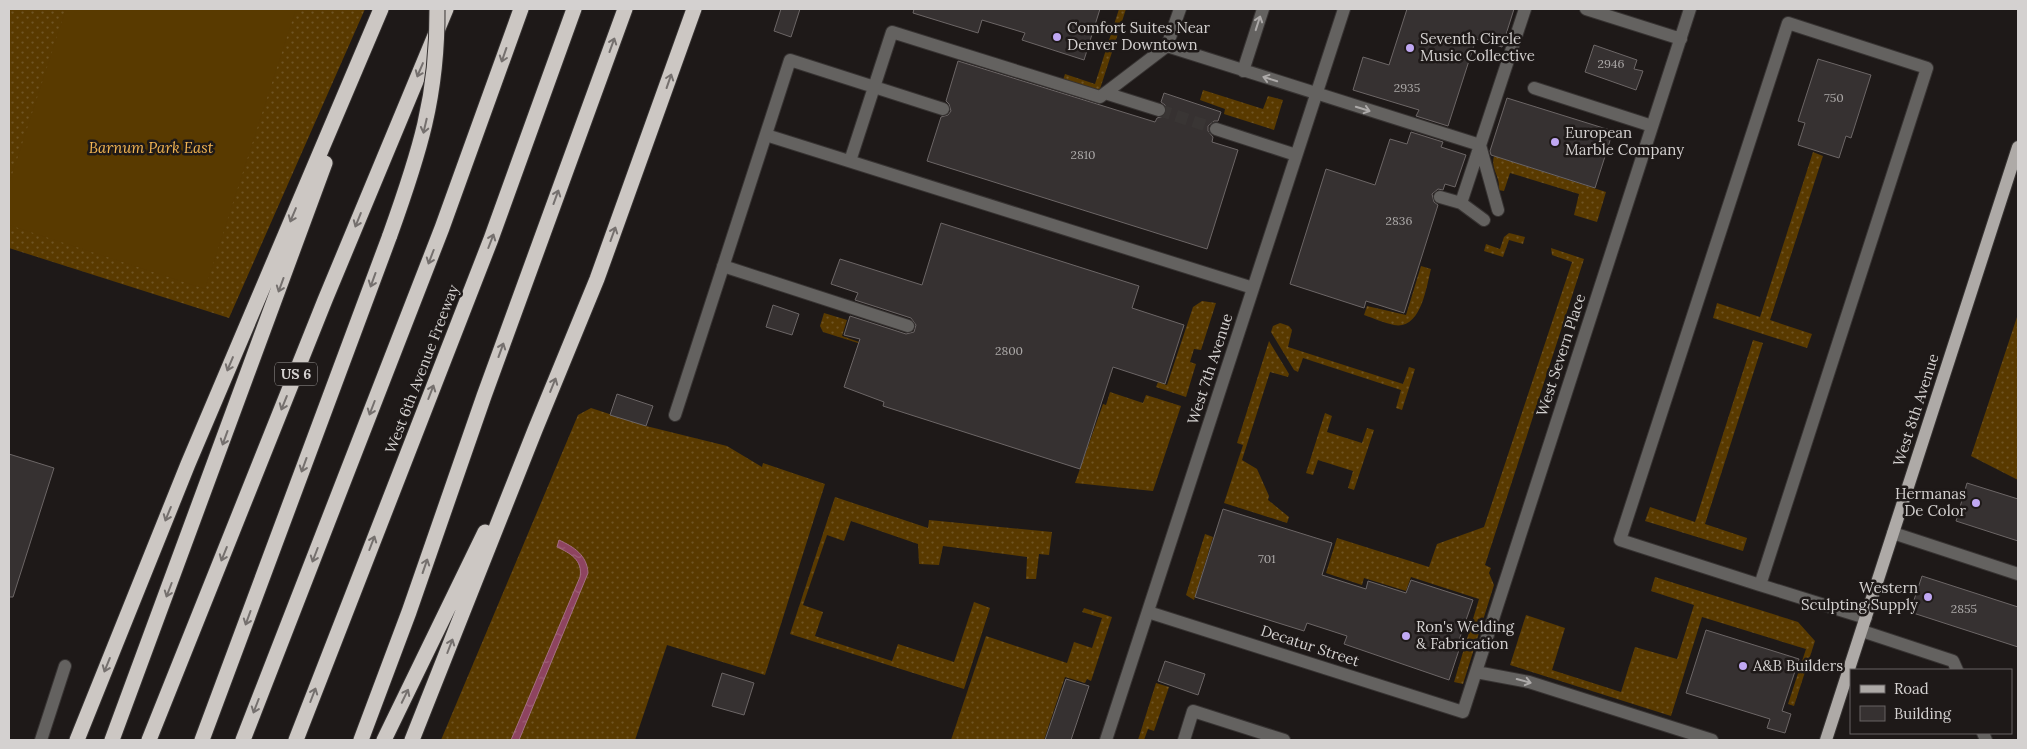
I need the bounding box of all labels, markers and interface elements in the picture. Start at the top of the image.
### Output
one-way arrow [1254,15,1264,31]
place label: Comfort Suites Near Denver Downtown [1067,18,1211,54]
place label: Seventh Circle Music Collective [1420,29,1535,65]
marker: Comfort Suites Near Denver Downtown [1051,31,1063,43]
one-way arrow [608,37,617,53]
marker: Seventh Circle Music Collective [1404,42,1416,54]
one-way arrow [499,46,508,62]
house number: 2946 [1598,56,1624,71]
one-way arrow [414,62,423,77]
one-way arrow [664,73,674,89]
one-way arrow [1262,74,1278,84]
house number: 2935 [1394,80,1420,95]
house number: 750 [1824,90,1844,105]
one-way arrow [1354,105,1370,114]
one-way arrow [420,118,429,134]
place label: European Marble Company [1565,123,1684,159]
marker: European Marble Company [1549,136,1561,148]
park label: Barnum Park East [89,138,214,157]
house number: 2810 [1070,147,1096,162]
one-way arrow [552,190,561,206]
one-way arrow [288,207,298,222]
one-way arrow [353,212,362,227]
house number: 2836 [1386,213,1412,228]
one-way arrow [609,227,618,242]
one-way arrow [487,233,496,249]
one-way arrow [425,249,435,264]
one-way arrow [368,272,377,287]
one-way arrow [276,277,285,292]
street label: West 6th Avenue Freeway [381,282,463,456]
street label: West Severn Place [1532,291,1589,419]
street label: West 7th Avenue [1183,311,1236,427]
one-way arrow [497,343,506,358]
house number: 2800 [995,343,1023,358]
street label: West 8th Avenue [1888,351,1943,469]
one-way arrow [224,356,234,371]
road number: US 6 [275,362,317,386]
one-way arrow [549,378,558,393]
one-way arrow [427,385,437,400]
one-way arrow [279,395,288,410]
one-way arrow [367,400,376,415]
one-way arrow [220,429,229,445]
one-way arrow [299,457,308,473]
place label: Hermanas De Color [1895,484,1966,520]
marker: Hermanas De Color [1970,497,1982,509]
one-way arrow [162,507,171,522]
one-way arrow [369,536,378,551]
one-way arrow [219,546,228,561]
one-way arrow [310,546,319,562]
house number: 701 [1258,551,1276,566]
one-way arrow [421,558,431,574]
place label: Western Sculpting Supply [1801,578,1918,614]
one-way arrow [164,582,173,597]
marker: Western Sculpting Supply [1922,591,1934,603]
house number: 2855 [1951,601,1977,616]
one-way arrow [243,610,252,625]
place label: Ron's Welding & Fabrication [1416,617,1515,653]
street label: Decatur Street [1258,621,1362,670]
marker: Ron's Welding & Fabrication [1400,630,1412,642]
one-way arrow [445,639,455,654]
place label: A&B Builders [1752,656,1843,675]
one-way arrow [102,657,111,672]
marker: A&B Builders [1737,660,1749,672]
legend [1850,669,2012,734]
one-way arrow [1516,677,1532,686]
text: Road [1894,679,1929,698]
one-way arrow [309,688,319,703]
one-way arrow [400,689,410,704]
one-way arrow [251,698,260,713]
text: Building [1894,704,1952,723]

